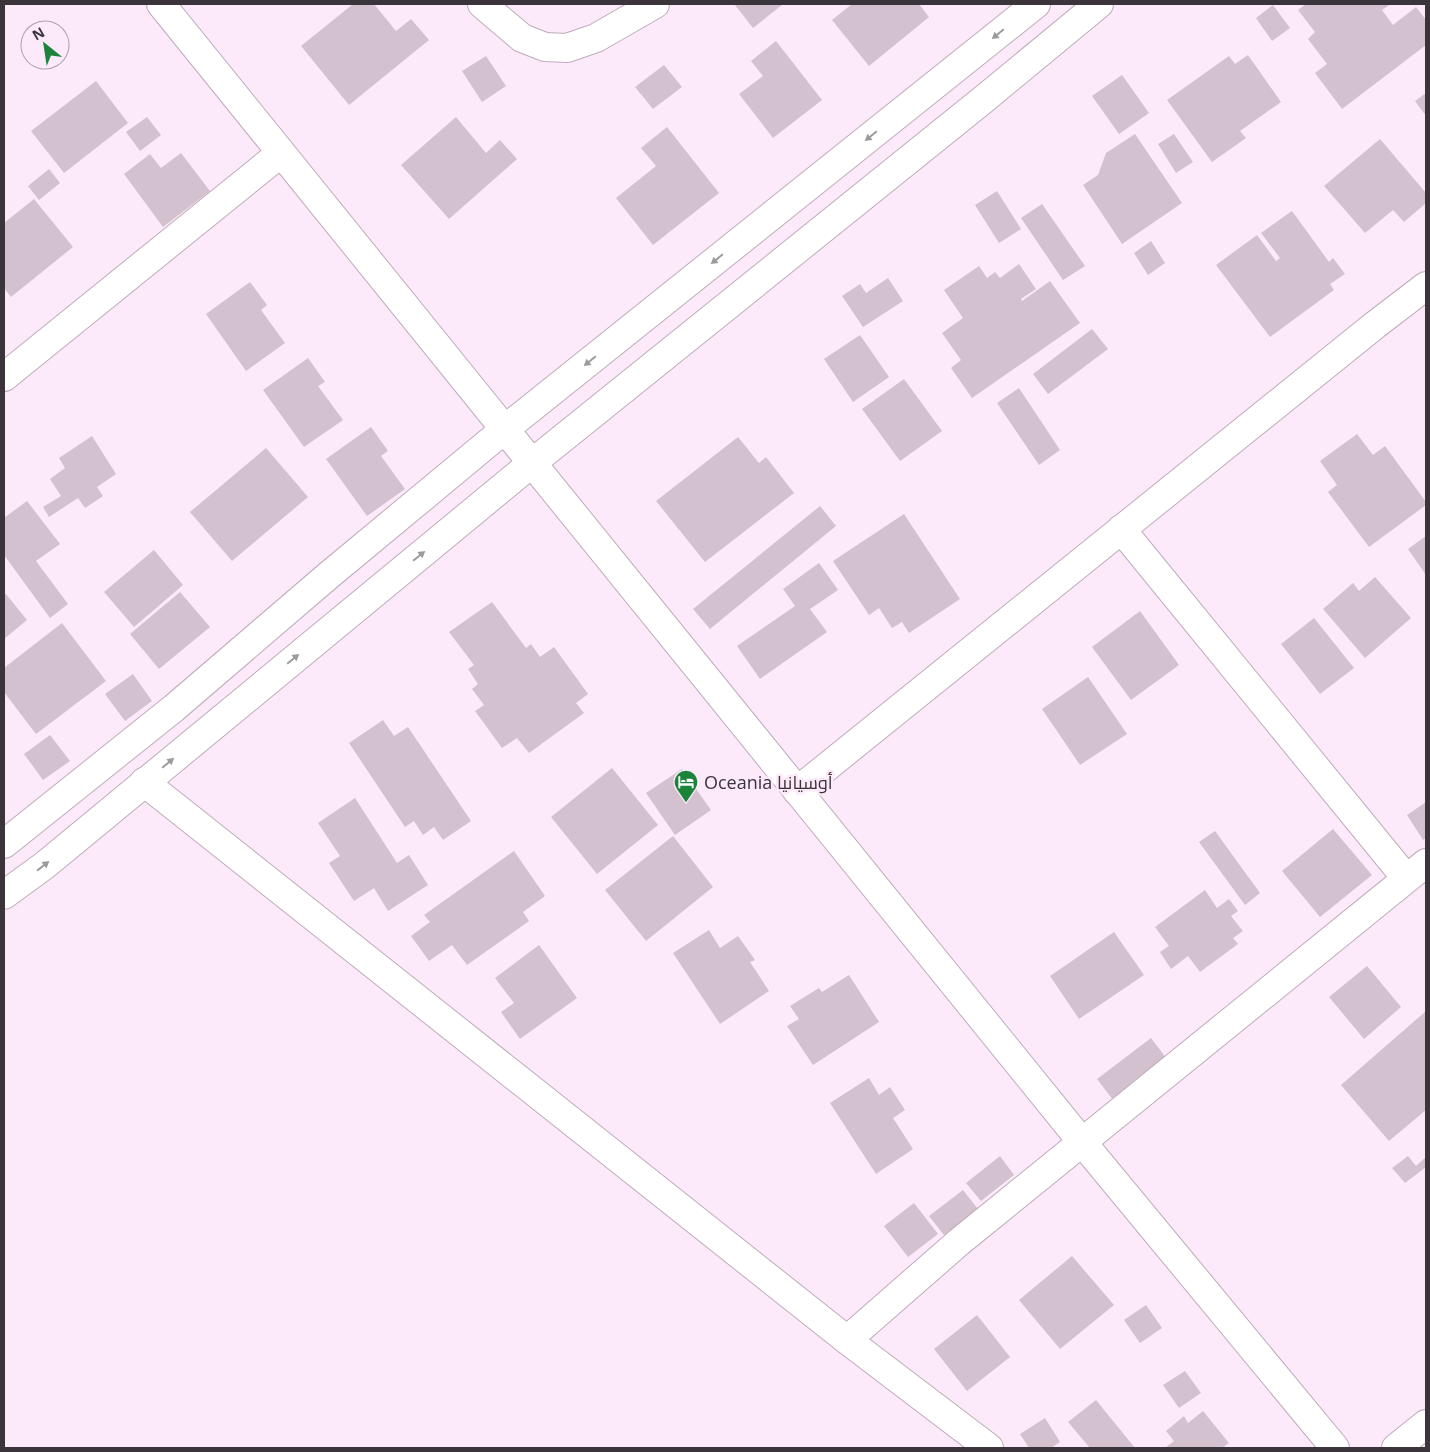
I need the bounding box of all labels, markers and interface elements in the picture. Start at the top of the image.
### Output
north arrow [20,20,70,70]
text: N [29,22,48,44]
one-way arrow [992,29,1005,40]
one-way arrow [865,130,878,141]
one-way arrow [711,254,724,265]
one-way arrow [584,355,597,366]
one-way arrow [413,551,425,562]
one-way arrow [287,654,300,665]
one-way arrow [161,757,174,768]
hotel icon: Oceania أوسيانيا [673,769,699,803]
place label: Oceania أوسيانيا [704,770,833,794]
one-way arrow [36,861,50,871]

